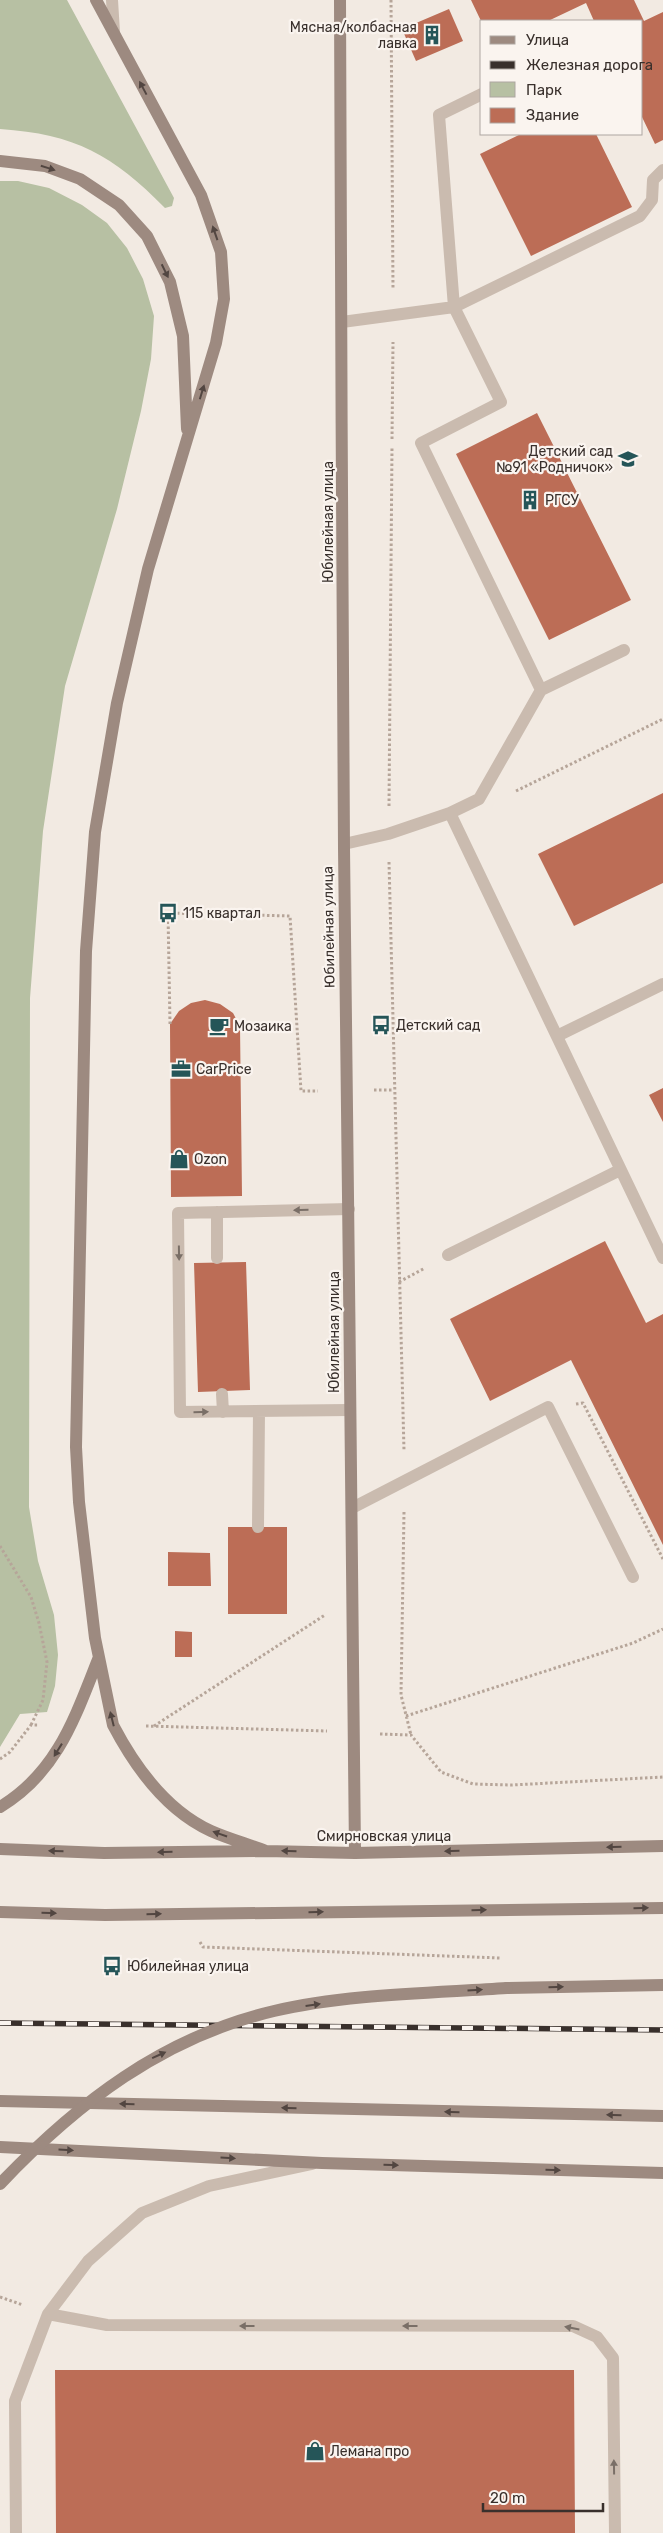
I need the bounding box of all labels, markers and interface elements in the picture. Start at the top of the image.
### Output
place label: Мясная/колбасная лавка [290,19,417,52]
legend [480,20,643,135]
building icon: Мясная/колбасная лавка [421,24,443,46]
text: Улица [526,31,569,49]
text: Железная дорога [526,56,653,74]
one-way arrow [139,81,148,94]
text: Парк [526,81,562,99]
text: Здание [526,106,579,124]
one-way arrow [41,164,56,172]
one-way arrow [211,225,219,240]
one-way arrow [161,264,169,279]
one-way arrow [198,384,206,399]
place label: Детский сад №91 «Родничок» [496,443,613,476]
school or university icon: Детский сад №91 «Родничок» [617,448,639,470]
street label: Юбилейная улица [320,461,337,583]
building icon: РГСУ [519,489,541,511]
place label: РГСУ [545,492,579,509]
street label: Юбилейная улица [319,866,339,988]
bus stop icon: 115 квартал [157,902,179,924]
place label: 115 квартал [183,905,261,922]
bus stop icon: Детский сад [370,1014,392,1036]
cafe icon: Мозаика [208,1015,230,1037]
place label: Детский сад [396,1017,481,1034]
place label: Мозаика [234,1018,292,1035]
office icon: CarPrice [170,1058,192,1080]
place label: CarPrice [196,1061,252,1078]
shop icon: Ozon [168,1148,190,1170]
place label: Ozon [194,1151,227,1168]
one-way arrow [292,1206,308,1214]
one-way arrow [175,1245,183,1261]
street label: Юбилейная улица [326,1271,343,1393]
one-way arrow [194,1408,210,1416]
one-way arrow [108,1712,116,1727]
one-way arrow [53,1743,63,1756]
street label: Смирновская улица [317,1828,451,1845]
one-way arrow [212,1830,227,1838]
one-way arrow [606,1843,622,1851]
one-way arrow [48,1847,64,1855]
one-way arrow [281,1847,297,1855]
one-way arrow [444,1847,460,1855]
one-way arrow [157,1848,173,1856]
one-way arrow [633,1904,649,1912]
one-way arrow [471,1906,487,1914]
one-way arrow [308,1908,324,1916]
one-way arrow [41,1909,57,1917]
one-way arrow [146,1910,162,1918]
bus stop icon: Юбилейная улица [101,1955,123,1977]
place label: Юбилейная улица [127,1958,249,1975]
one-way arrow [548,1983,564,1991]
one-way arrow [467,1986,483,1994]
one-way arrow [305,2001,321,2009]
one-way arrow [152,2050,166,2058]
one-way arrow [119,2100,135,2108]
one-way arrow [281,2104,297,2112]
one-way arrow [444,2107,460,2115]
one-way arrow [606,2111,622,2119]
one-way arrow [58,2146,74,2154]
one-way arrow [221,2154,237,2162]
one-way arrow [383,2161,399,2169]
one-way arrow [545,2166,561,2174]
one-way arrow [239,2322,255,2330]
one-way arrow [401,2322,417,2330]
one-way arrow [564,2324,579,2332]
shop icon: Лемана про [304,2440,326,2462]
place label: Лемана про [330,2443,409,2460]
one-way arrow [610,2459,618,2475]
scale bar [483,2480,603,2512]
text: 20 m [490,2489,525,2507]

